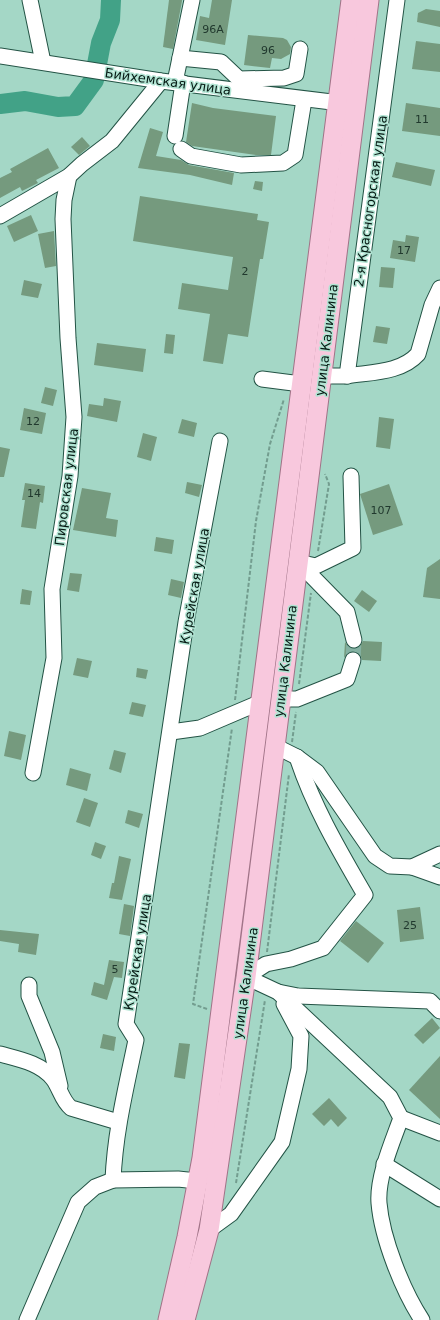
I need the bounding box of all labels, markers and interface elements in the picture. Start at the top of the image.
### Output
house number: 96А [202,23,224,36]
house number: 96 [261,44,275,57]
street label: Бийхемская улица [104,65,232,98]
house number: 11 [415,113,429,126]
street label: 2-я Красногорская улица [351,114,390,288]
house number: 17 [397,244,411,257]
house number: 2 [242,265,249,278]
street label: улица Калинина [312,283,341,397]
house number: 12 [26,415,40,428]
street label: Пировская улица [52,427,81,547]
house number: 14 [27,487,41,500]
house number: 107 [371,504,392,517]
street label: Курейская улица [177,527,212,645]
street label: улица Калинина [271,604,300,718]
street label: Курейская улица [121,893,154,1011]
house number: 25 [403,919,417,932]
street label: улица Калинина [230,926,261,1040]
house number: 5 [112,963,119,976]

